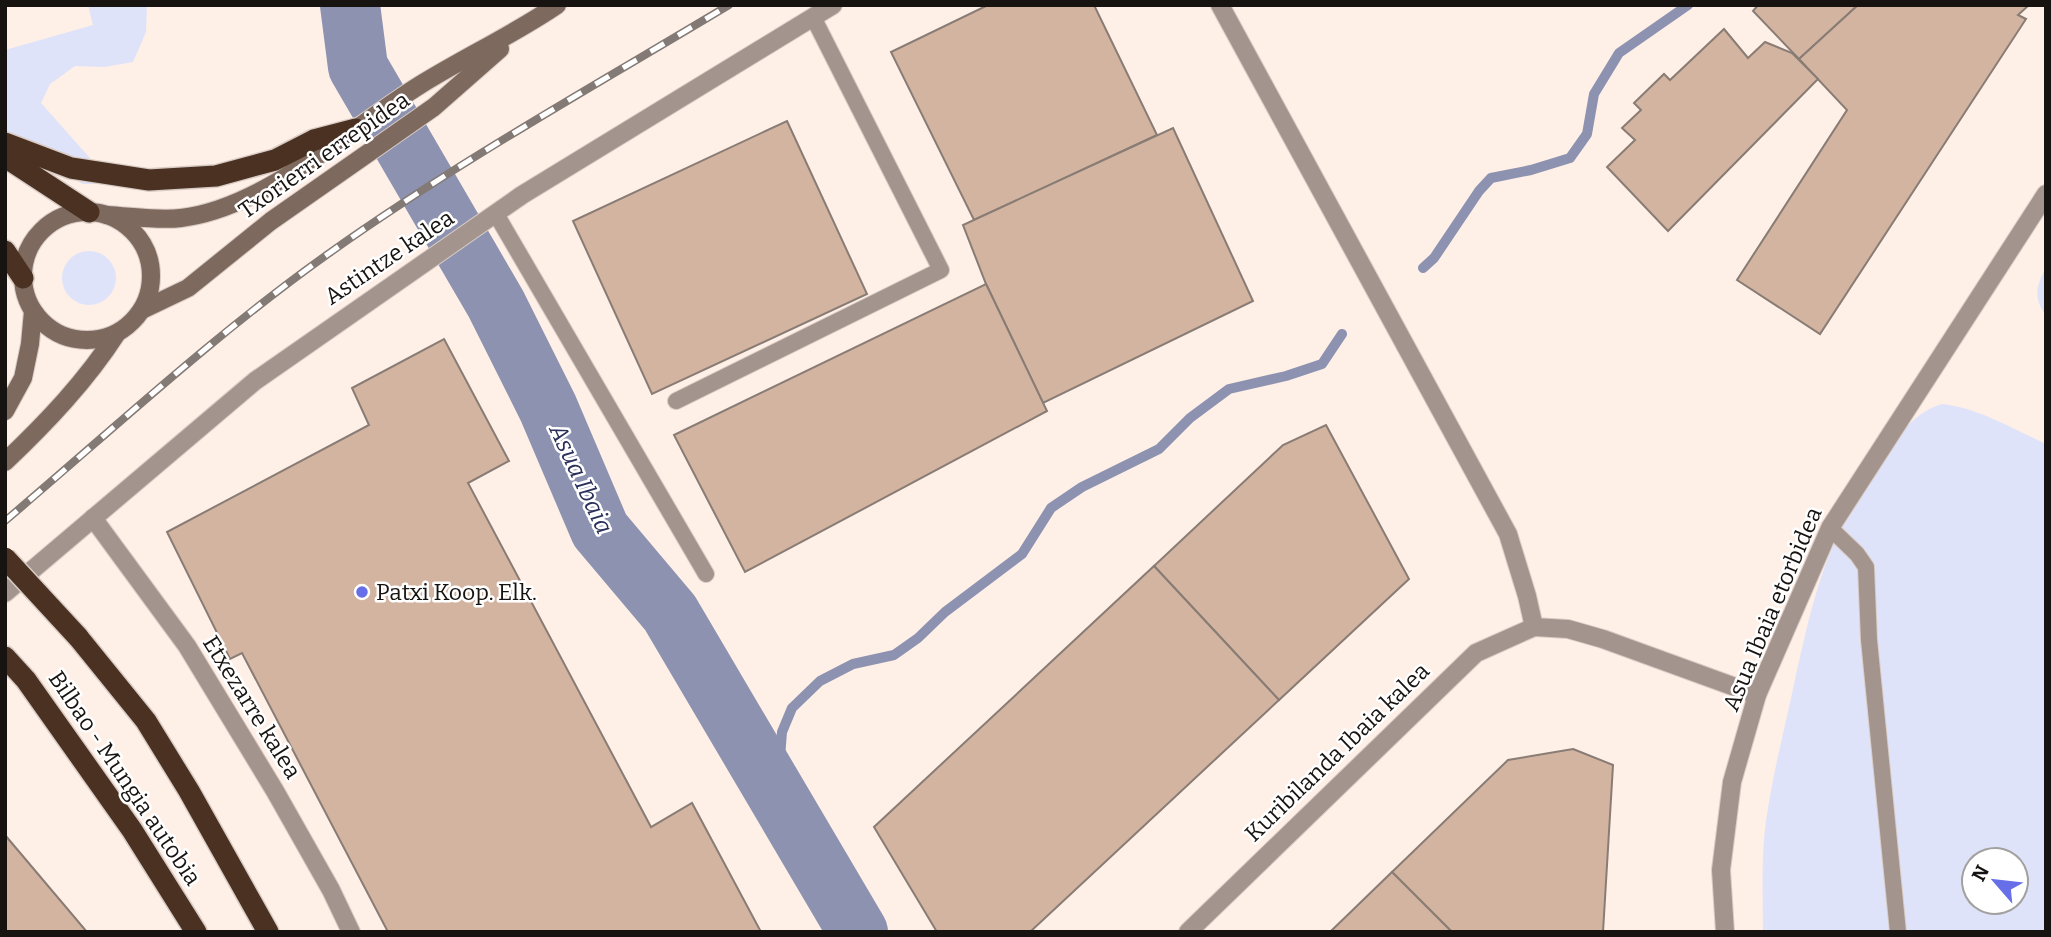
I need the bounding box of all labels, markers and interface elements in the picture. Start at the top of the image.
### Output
street label: Txorierri errepidea [233,85,415,224]
street label: Astintze kalea [319,203,459,311]
water label: Asua Ibaia [543,419,619,538]
street label: Asua Ibaia etorbidea [1716,503,1828,715]
place label: Patxi Koop. Elk. [376,578,537,606]
marker: Patxi Koop. Elk. [354,584,370,600]
street label: Etxezarre kalea [197,630,307,784]
street label: Kuribilanda Ibaia kalea [1239,656,1435,847]
street label: Bilbao - Mungia autobia [43,665,208,891]
north arrow [1960,846,2030,916]
text: N [1967,861,1994,885]

